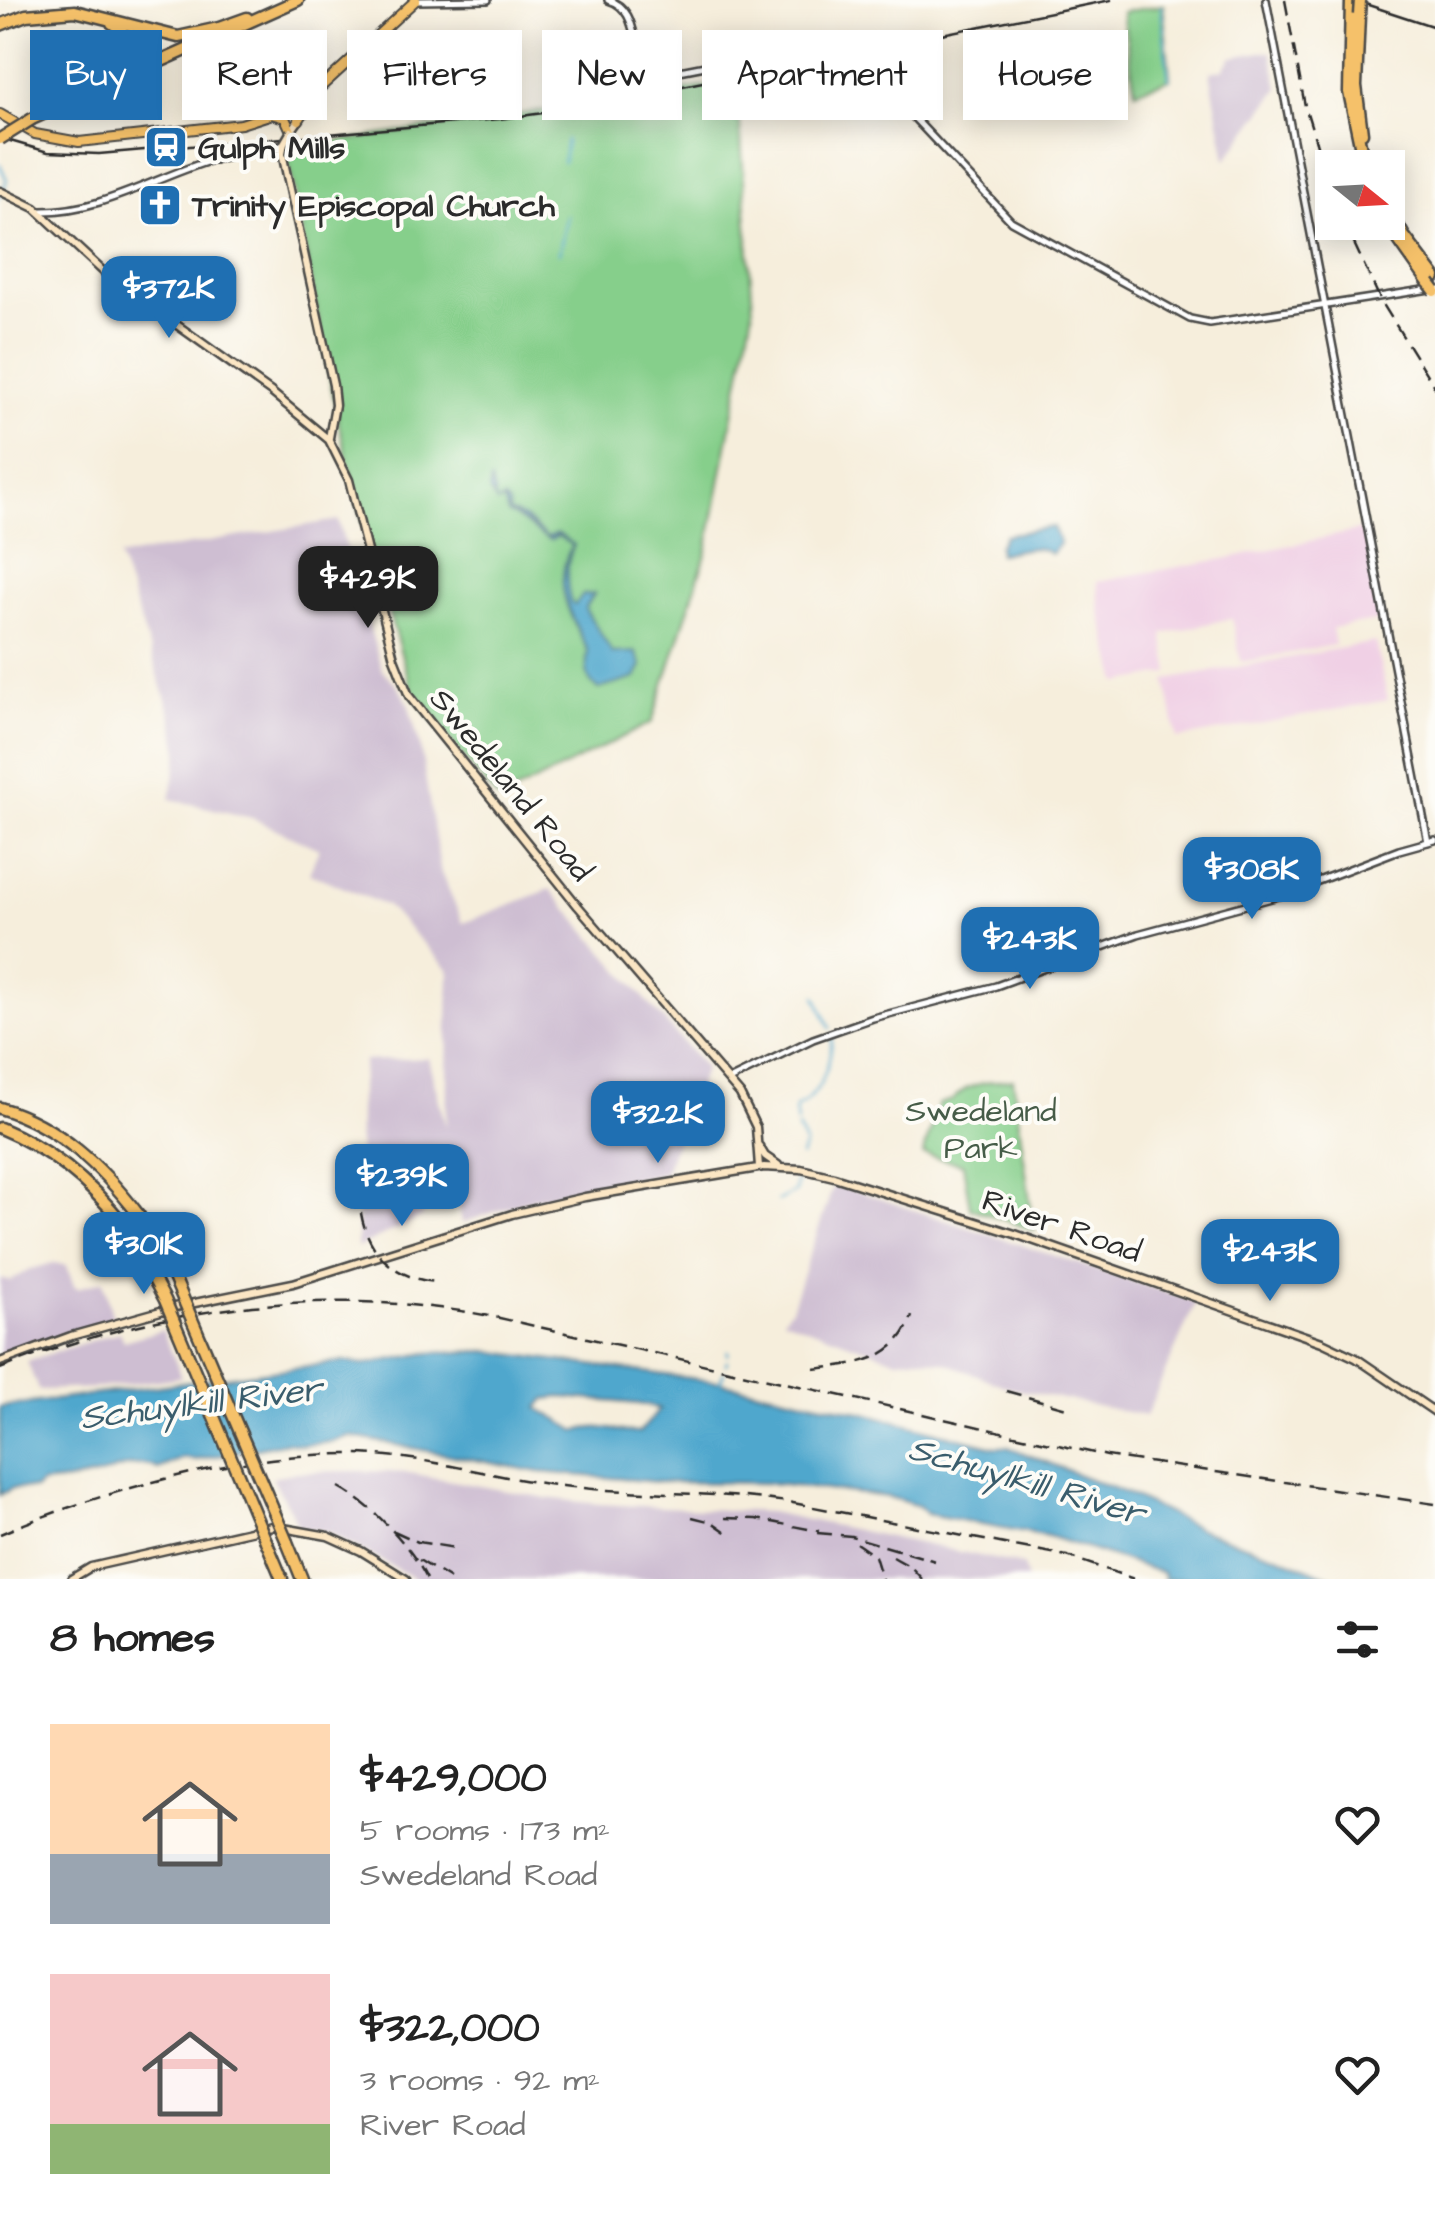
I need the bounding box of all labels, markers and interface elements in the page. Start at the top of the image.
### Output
chip: Buy [30,30,162,120]
chip: Rent [182,30,327,120]
chip: Filters [347,30,522,120]
chip: New [542,30,682,120]
chip: Apartment [702,30,943,120]
chip: House [963,30,1128,120]
station icon: Gulph Mills [143,124,189,170]
place label: Gulph Mills [198,126,345,171]
north arrow [1315,150,1405,240]
map controls [1315,150,1405,240]
church icon: Trinity Episcopal Church [137,182,183,228]
place label: Trinity Episcopal Church [191,184,556,230]
pin: $372K [99,256,239,341]
text: $372K [123,266,215,311]
pin: $429K [298,546,438,631]
text: $429K [320,556,416,601]
street label: Swedeland Road [419,678,603,891]
pin: $308K [1182,837,1322,922]
text: $308K [1205,847,1299,892]
pin: $243K [960,907,1100,992]
text: $243K [983,917,1077,962]
pin: $322K [588,1081,728,1166]
park label: Swedeland Park [905,1089,1057,1171]
text: $322K [613,1091,703,1136]
pin: $239K [332,1144,472,1229]
text: $239K [357,1154,447,1199]
street label: River Road [976,1178,1147,1275]
pin: $301K [74,1212,214,1297]
pin: $243K [1200,1219,1340,1304]
text: $301K [105,1222,183,1267]
text: $243K [1223,1229,1317,1274]
water label: Schuylkill River [78,1364,329,1444]
water label: Schuylkill River [903,1424,1154,1540]
text: 8 homes [50,1610,215,1668]
icon: filters [1330,1612,1385,1667]
text: $429,000 [360,1750,547,1808]
icon: home [130,1764,250,1884]
icon: heart [1330,1797,1385,1852]
text: 5 rooms · 173 m² [360,1808,610,1853]
text: Swedeland Road [360,1853,598,1898]
text: $322,000 [360,2000,540,2058]
icon: home [130,2014,250,2134]
icon: heart [1330,2047,1385,2102]
text: 3 rooms · 92 m² [360,2058,600,2103]
text: River Road [360,2103,526,2148]

